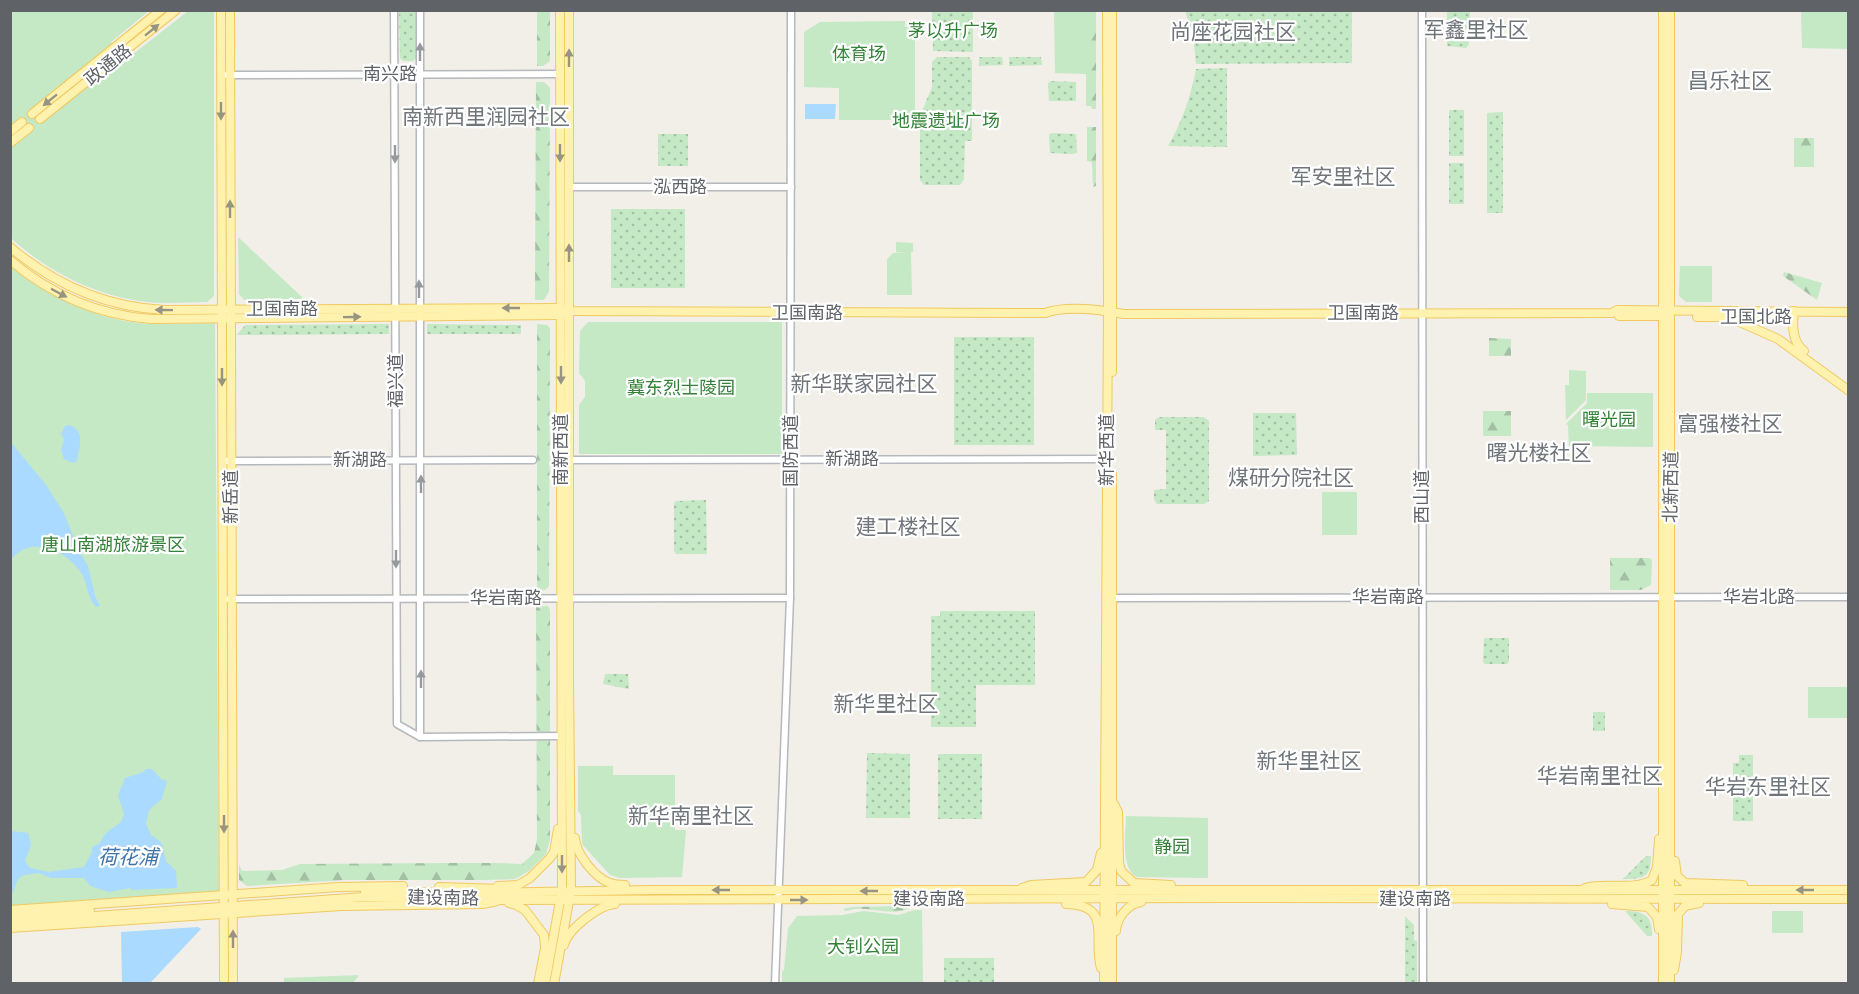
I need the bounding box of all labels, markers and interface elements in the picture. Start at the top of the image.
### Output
district label: 军鑫里社区 [1424,17,1529,43]
district label: 尚座花园社区 [1170,19,1296,45]
park label: 茅以升广场 [908,20,998,42]
one-way arrow [144,24,159,36]
street label: 政通路 [80,39,136,91]
one-way arrow [415,42,425,61]
park label: 体育场 [832,43,886,65]
one-way arrow [564,48,574,67]
street label: 南兴路 [363,63,417,85]
district label: 昌乐社区 [1688,68,1772,94]
one-way arrow [42,93,58,106]
one-way arrow [216,101,226,120]
district label: 南新西里润园社区 [402,104,570,130]
park label: 地震遗址广场 [892,110,1000,132]
one-way arrow [555,143,565,162]
one-way arrow [390,144,400,163]
district label: 军安里社区 [1291,164,1396,190]
street label: 泓西路 [653,176,707,198]
one-way arrow [225,199,235,218]
one-way arrow [564,243,574,262]
one-way arrow [414,279,424,298]
one-way arrow [51,288,68,298]
street label: 卫国南路 [246,298,318,320]
street label: 卫国南路 [771,302,843,324]
street label: 卫国南路 [1327,302,1399,324]
one-way arrow [502,303,521,313]
one-way arrow [154,305,173,314]
street label: 卫国北路 [1720,306,1792,328]
one-way arrow [343,312,362,322]
street label: 福兴道 [385,354,407,408]
one-way arrow [556,365,565,384]
one-way arrow [217,368,227,387]
district label: 新华联家园社区 [791,371,938,397]
park label: 冀东烈士陵园 [627,377,735,399]
park label: 曙光园 [1582,409,1636,431]
district label: 富强楼社区 [1678,411,1783,437]
street label: 南新西道 [550,414,572,486]
street label: 新华西道 [1096,414,1118,486]
street label: 国防西道 [780,415,802,487]
district label: 曙光楼社区 [1487,440,1592,466]
street label: 新湖路 [825,448,879,470]
street label: 新湖路 [333,449,387,471]
street label: 北新西道 [1659,451,1683,523]
district label: 煤研分院社区 [1228,465,1354,491]
street label: 新岳道 [220,470,242,524]
street label: 西山道 [1411,470,1433,524]
one-way arrow [416,474,426,493]
district label: 建工楼社区 [856,514,961,540]
park label: 唐山南湖旅游景区 [41,534,185,556]
one-way arrow [391,549,401,568]
street label: 华岩南路 [1352,586,1424,608]
street label: 华岩北路 [1723,586,1795,608]
street label: 华岩南路 [470,587,542,609]
one-way arrow [416,669,426,688]
district label: 新华里社区 [834,691,939,717]
district label: 新华里社区 [1257,748,1362,774]
district label: 华岩南里社区 [1537,763,1663,789]
district label: 华岩东里社区 [1705,774,1831,800]
district label: 新华南里社区 [628,803,754,829]
one-way arrow [219,815,229,834]
park label: 静园 [1154,836,1190,858]
water label: 荷花浦 [98,845,161,869]
one-way arrow [557,854,567,873]
one-way arrow [712,885,731,895]
one-way arrow [1796,885,1815,895]
street label: 建设南路 [407,886,479,910]
one-way arrow [860,886,879,896]
street label: 建设南路 [893,888,965,910]
street label: 建设南路 [1379,888,1451,910]
one-way arrow [789,895,808,905]
one-way arrow [228,930,238,949]
park label: 大钊公园 [827,936,899,958]

